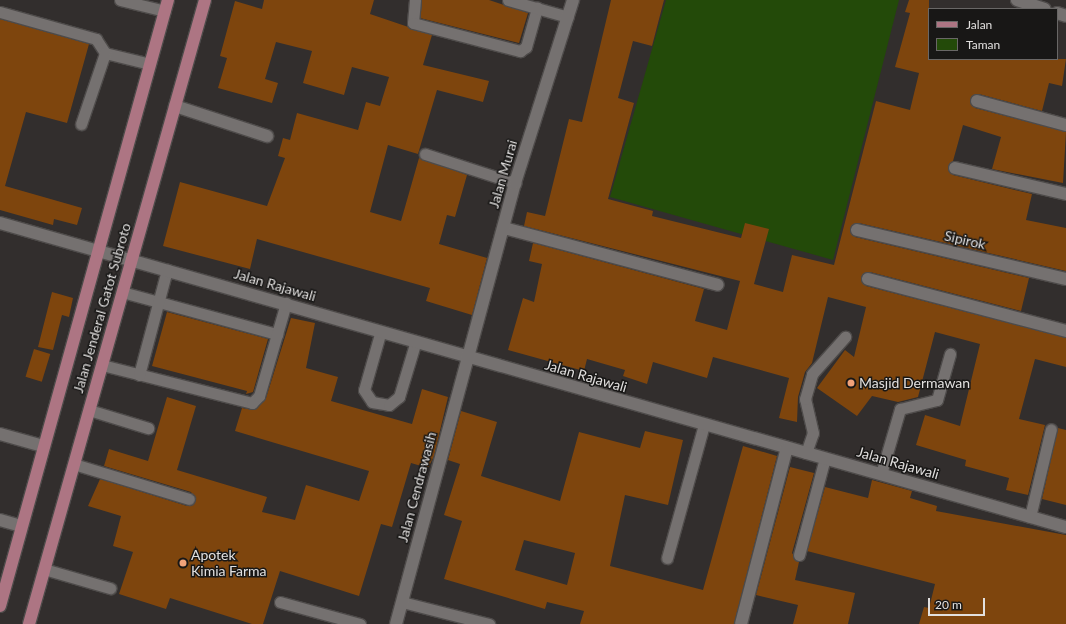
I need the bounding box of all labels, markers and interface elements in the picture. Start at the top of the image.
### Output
legend [928,8,1058,60]
text: Jalan [966,17,992,32]
text: Taman [966,37,1000,52]
street label: Jalan Murai [485,138,521,210]
street label: Jalan Jenderal Gatot Subroto [70,221,134,395]
street label: Sipirok [943,227,987,253]
street label: Jalan Rajawali [232,265,318,305]
street label: Jalan Rajawali [543,356,629,396]
place label: Masjid Dermawan [859,375,970,391]
marker: Masjid Dermawan [846,378,856,388]
street label: Jalan Cendrawasih [394,430,440,544]
street label: Jalan Rajawali [855,443,941,483]
place label: Apotek Kimia Farma [191,547,267,580]
marker: Apotek Kimia Farma [178,558,188,568]
scale bar [930,590,987,616]
text: 20 m [935,597,962,612]

